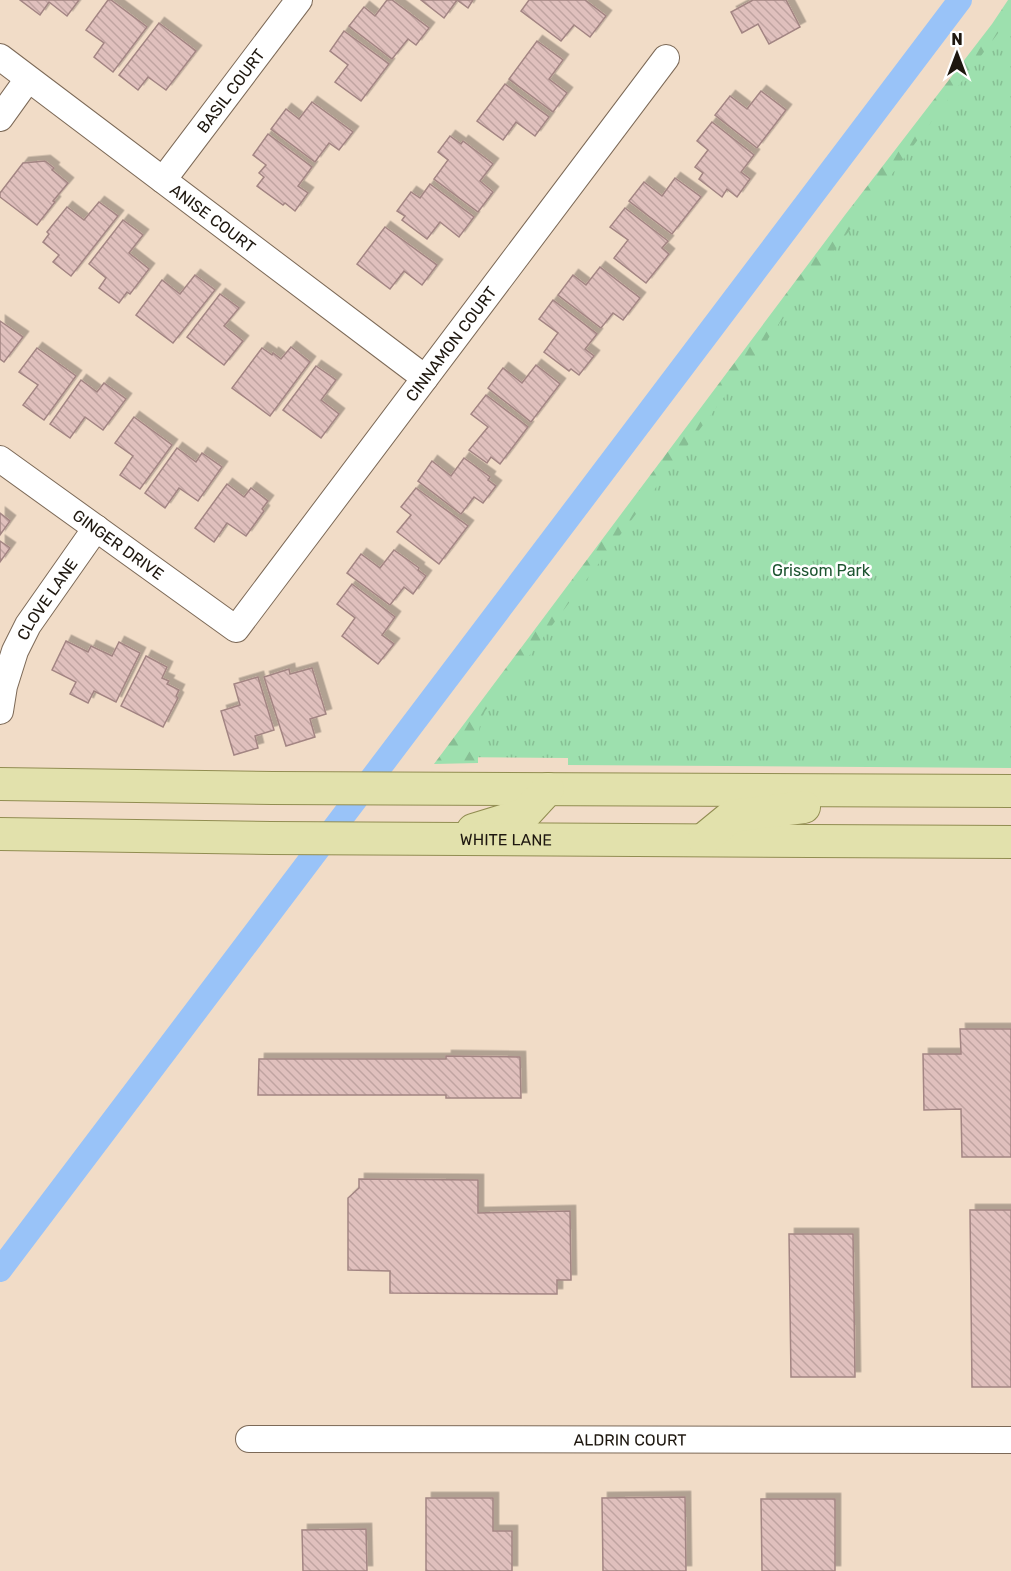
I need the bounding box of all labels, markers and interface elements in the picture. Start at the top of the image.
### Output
north arrow [927,24,987,84]
text: N [951,30,963,49]
street label: BASIL COURT [193,45,269,137]
street label: ANISE COURT [166,180,259,257]
street label: CINNAMON COURT [402,283,501,405]
street label: GINGER DRIVE [69,506,167,584]
street label: CLOVE LANE [13,555,82,643]
park label: Grissom Park [772,561,871,580]
street label: WHITE LANE [460,830,552,850]
street label: ALDRIN COURT [573,1430,687,1450]

